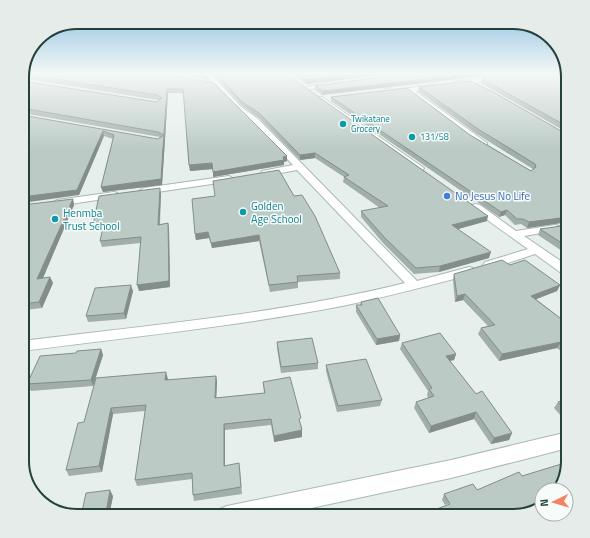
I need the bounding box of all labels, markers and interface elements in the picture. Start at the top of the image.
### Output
place label: Twikatane Grocery [351,112,390,135]
marker: Twikatane Grocery [338,119,348,129]
place label: 131/58 [420,130,449,143]
marker: 131/58 [407,132,417,142]
place label: No Jesus No Life [455,188,531,204]
marker: No Jesus No Life [442,191,452,201]
place label: Golden Age School [251,198,302,227]
place label: Henmba Trust School [63,205,120,234]
marker: Golden Age School [238,207,248,217]
marker: Henmba Trust School [50,214,60,224]
north arrow [534,482,574,522]
text: N [536,498,552,507]

